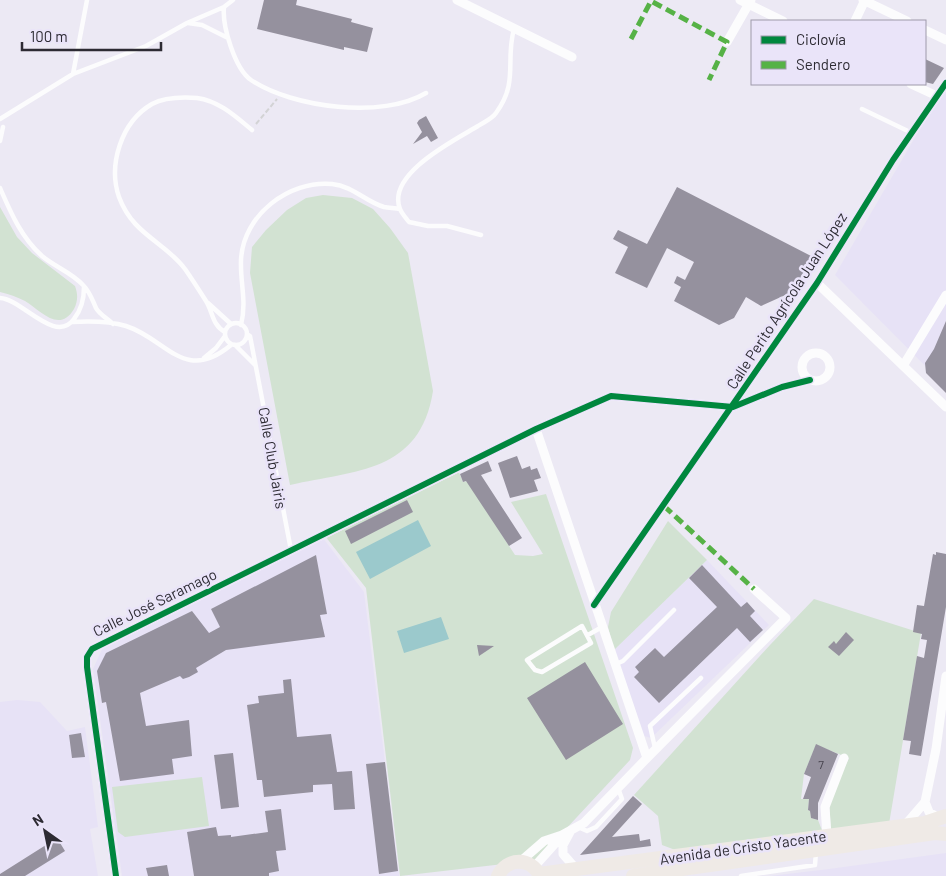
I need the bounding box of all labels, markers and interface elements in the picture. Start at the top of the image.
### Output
scale bar [22,20,161,52]
legend [751,20,926,85]
text: 100 m [30,27,68,45]
text: Ciclovía [796,30,846,48]
text: Sendero [796,55,850,73]
street label: Calle Perito Agrícola Juan López [722,208,850,392]
street label: Calle Club Jairis [255,406,291,510]
street label: Calle José Saramago [90,564,219,640]
house number: 7 [818,757,824,771]
north arrow [20,806,70,856]
text: N [29,810,46,829]
street label: Avenida de Cristo Yacente [658,826,827,868]

